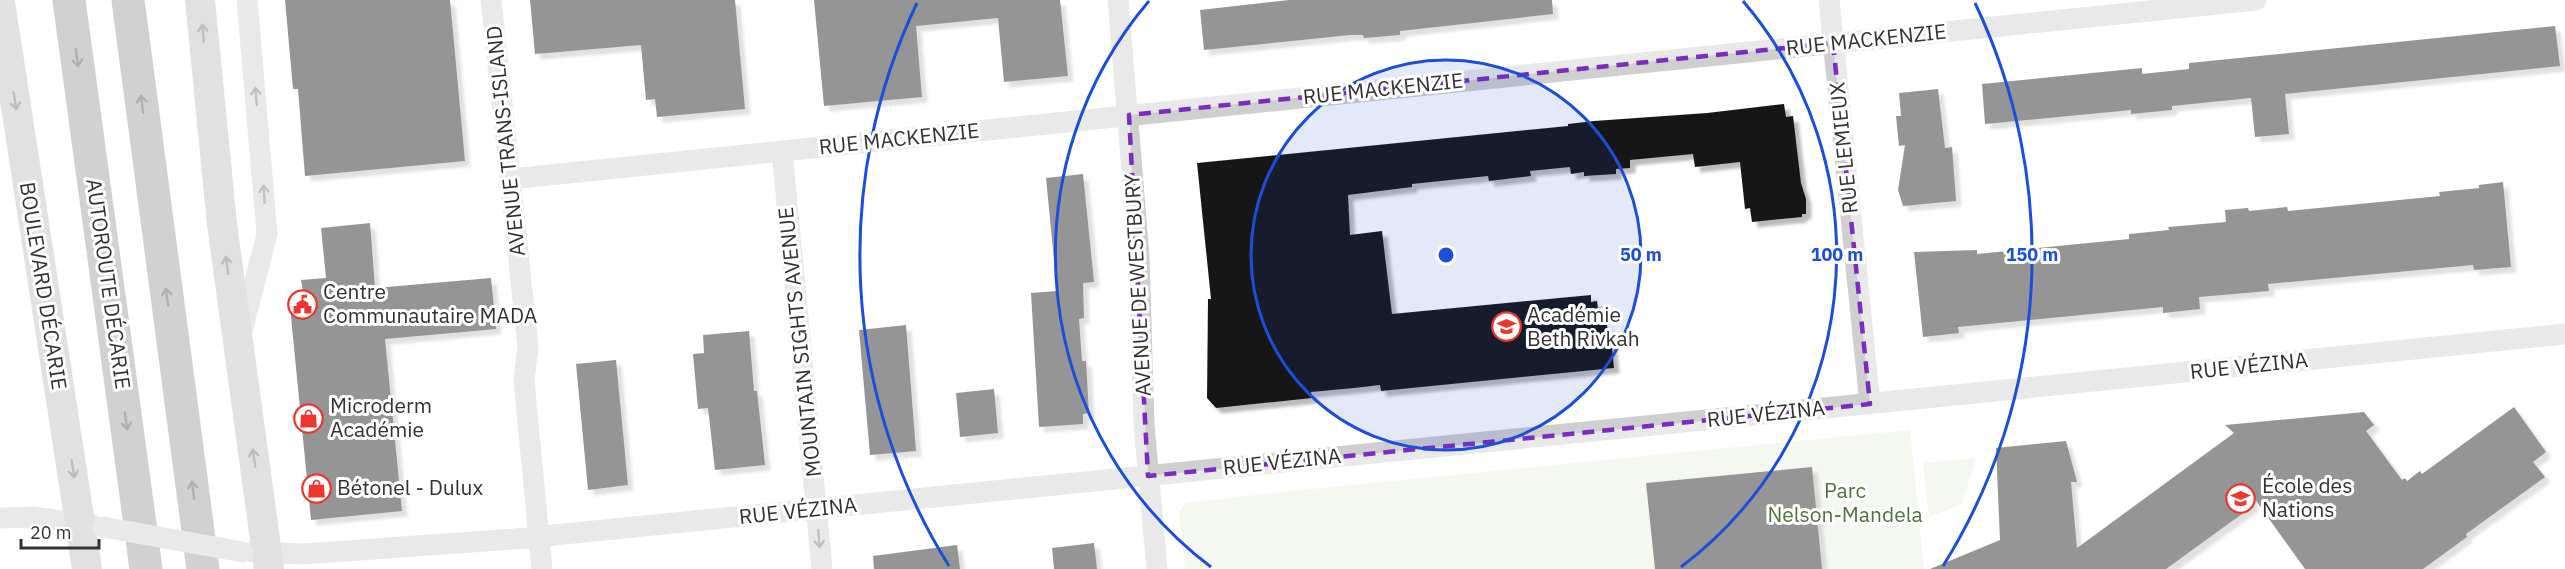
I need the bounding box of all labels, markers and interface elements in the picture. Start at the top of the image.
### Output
street label: RUE MACKENZIE [1784,17,1947,61]
one-way arrow [197,23,208,43]
street label: AVENUE TRANS-ISLAND [479,24,531,258]
one-way arrow [72,48,83,67]
street label: RUE MACKENZIE [1301,66,1464,110]
street label: RUE LEMIEUX [1822,81,1864,215]
one-way arrow [250,86,261,106]
one-way arrow [10,91,21,111]
one-way arrow [136,94,147,114]
street label: RUE MACKENZIE [817,116,980,160]
street label: AVENUE DE WESTBURY [1117,172,1157,397]
street label: AUTOROUTE DÉCARIE [80,177,138,391]
street label: BOULEVARD DÉCARIE [14,180,74,392]
one-way arrow [259,185,270,204]
street label: MOUNTAIN SIGHTS AVENUE [771,206,827,478]
text: 50 m [1620,243,1662,266]
text: 100 m [1811,243,1863,266]
text: 150 m [2006,243,2058,266]
centre of rings [1436,245,1456,265]
one-way arrow [222,256,233,276]
place label: Centre Communautaire MADA [323,277,537,329]
one-way arrow [162,287,173,307]
public building icon: Centre Communautaire MADA [286,288,318,320]
place label: Académie Beth Rivkah [1527,300,1640,352]
school or university icon: Académie Beth Rivkah [1490,311,1522,343]
street label: RUE VÉZINA [2188,345,2309,385]
place label: Microderm Académie [330,391,432,443]
street label: RUE VÉZINA [1705,393,1826,433]
shop icon: Microderm Académie [293,402,325,434]
one-way arrow [121,410,132,430]
street label: RUE VÉZINA [1221,441,1342,481]
one-way arrow [249,449,260,469]
one-way arrow [68,459,79,479]
place label: École des Nations [2262,471,2352,523]
shop icon: Bétonel - Dulux [300,472,332,504]
place label: Bétonel - Dulux [337,473,483,501]
park label: Parc Nelson-Mandela [1767,476,1923,528]
one-way arrow [187,481,198,501]
school or university icon: École des Nations [2225,482,2257,514]
street label: RUE VÉZINA [737,490,858,530]
scale bar [21,512,99,550]
text: 20 m [30,521,72,544]
one-way arrow [814,529,825,548]

